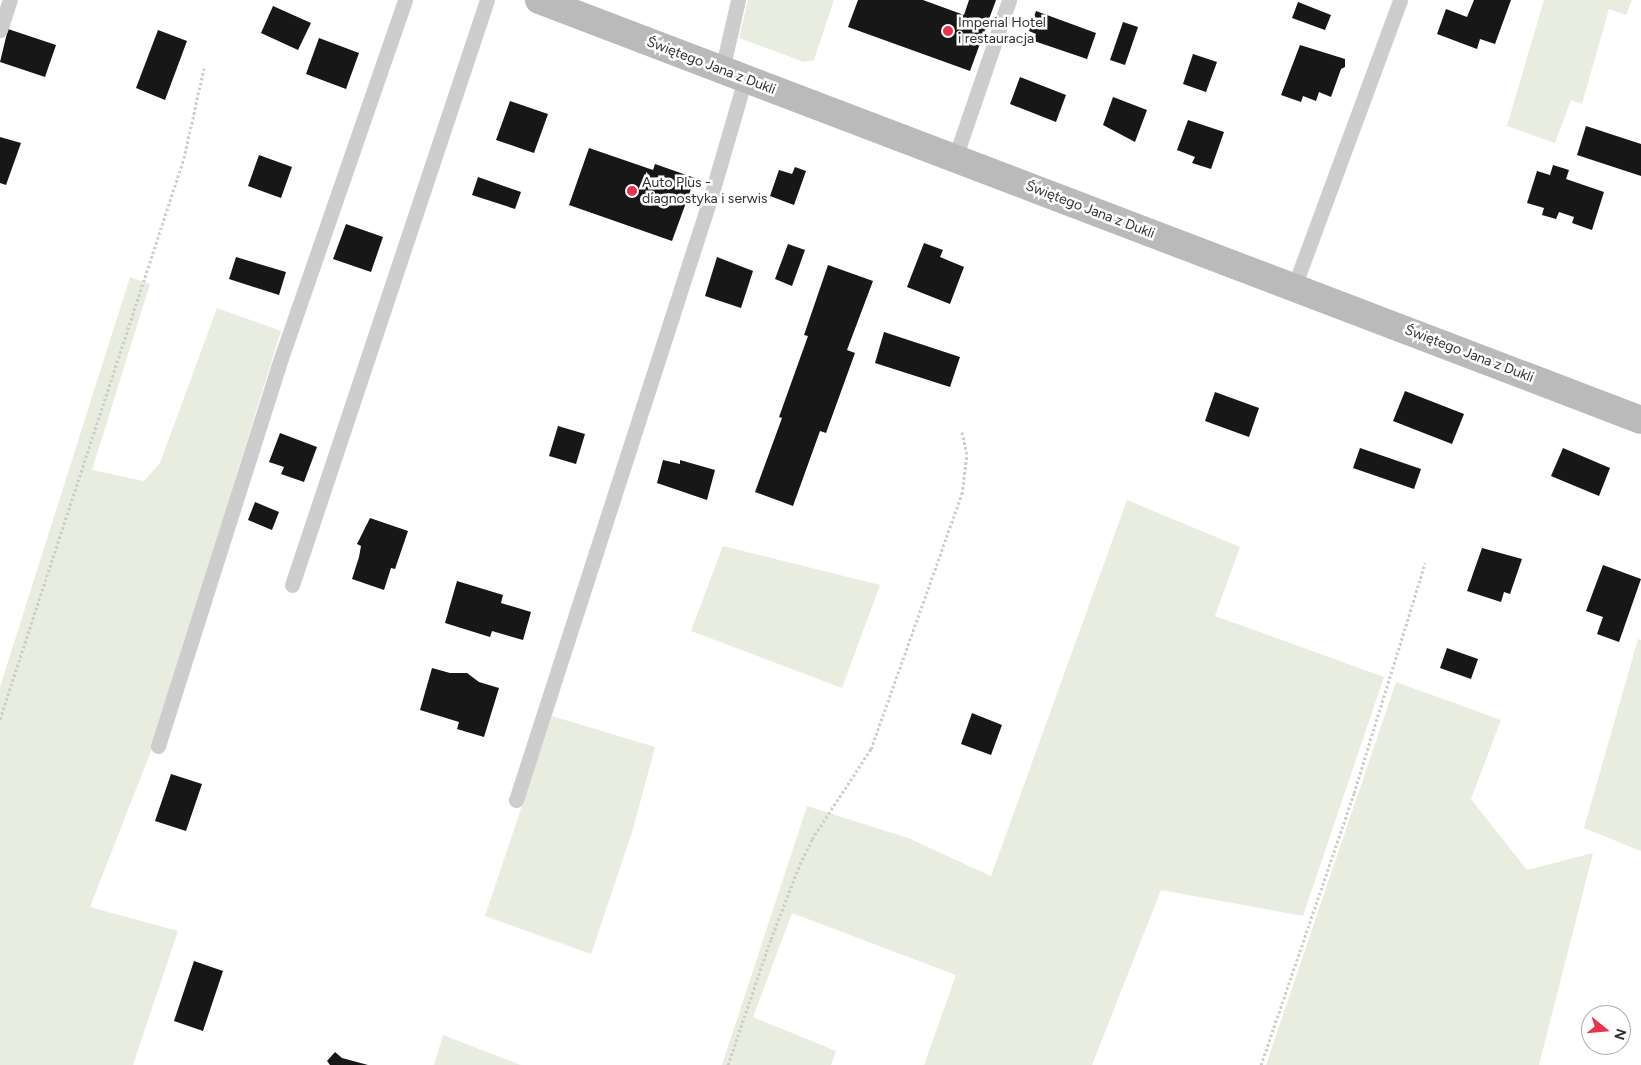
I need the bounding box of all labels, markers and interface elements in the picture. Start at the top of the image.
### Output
place label: Imperial Hotel i restauracja [958,15,1046,48]
marker: Imperial Hotel i restauracja [942,25,954,37]
street label: Świętego Jana z Dukli [644,34,778,98]
place label: Auto Plus - diagnostyka i serwis [642,175,768,208]
street label: Świętego Jana z Dukli [1023,178,1157,242]
marker: Auto Plus - diagnostyka i serwis [626,185,638,197]
street label: Świętego Jana z Dukli [1402,322,1536,386]
north arrow [1581,1005,1631,1055]
text: N [1610,1027,1630,1042]

